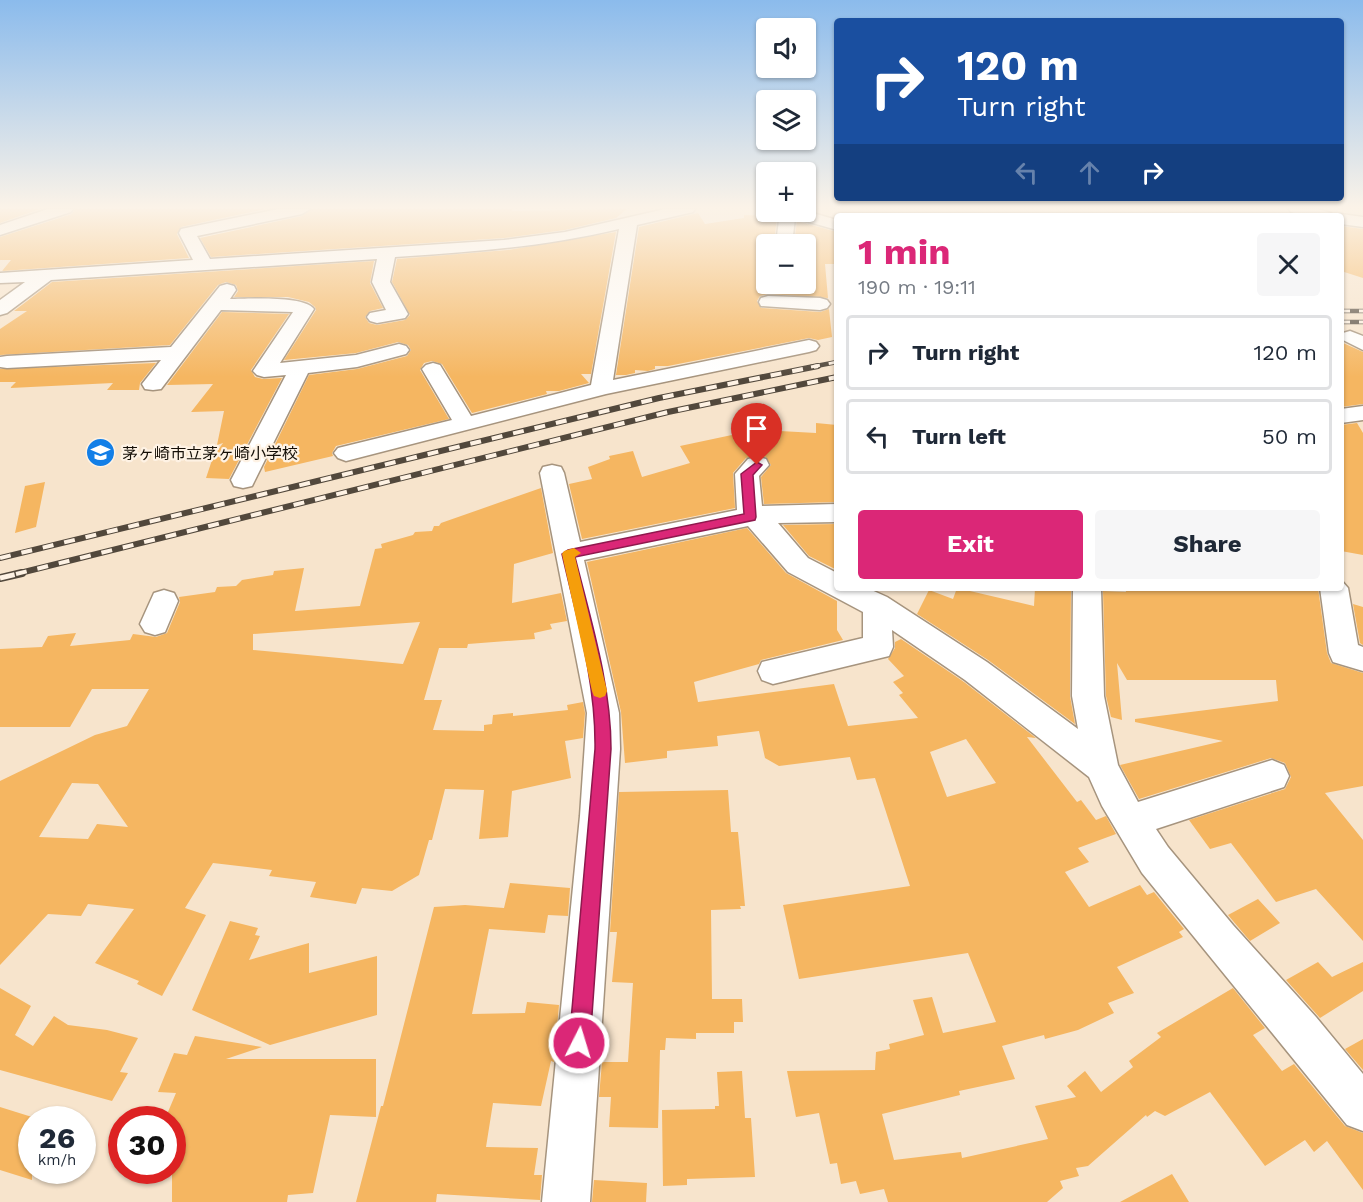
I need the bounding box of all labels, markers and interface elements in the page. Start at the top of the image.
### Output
map controls [756,18,816,294]
button: sound [756,18,816,78]
text: 120 m [957,41,1079,90]
icon: right [858,42,936,120]
button: layers [756,90,816,150]
text: Turn right [957,91,1086,123]
icon: left [1010,156,1043,189]
icon: ahead [1073,156,1106,189]
icon: right [1136,156,1169,189]
button: + [756,162,816,222]
text: 1 min [858,231,950,273]
button: close [1257,233,1320,296]
button: − [756,234,816,294]
text: 190 m · 19:11 [858,275,976,299]
icon: right [861,336,894,369]
text: Turn right [912,340,1019,365]
text: 120 m [1253,340,1317,365]
pin [731,403,782,465]
icon: arrive [740,412,773,445]
icon: left [861,420,894,453]
text: Turn left [912,424,1006,449]
text: 50 m [1262,424,1317,449]
school or university icon: 茅ヶ崎市立茅ヶ崎小学校 [85,437,117,469]
place label: 茅ヶ崎市立茅ヶ崎小学校 [122,444,298,463]
button: Exit [858,510,1083,579]
button: Share [1095,510,1320,579]
position arrow [547,1011,611,1075]
speed limit sign: 30 [108,1106,186,1184]
text: 26 [39,1120,75,1155]
text: km/h [38,1151,76,1169]

